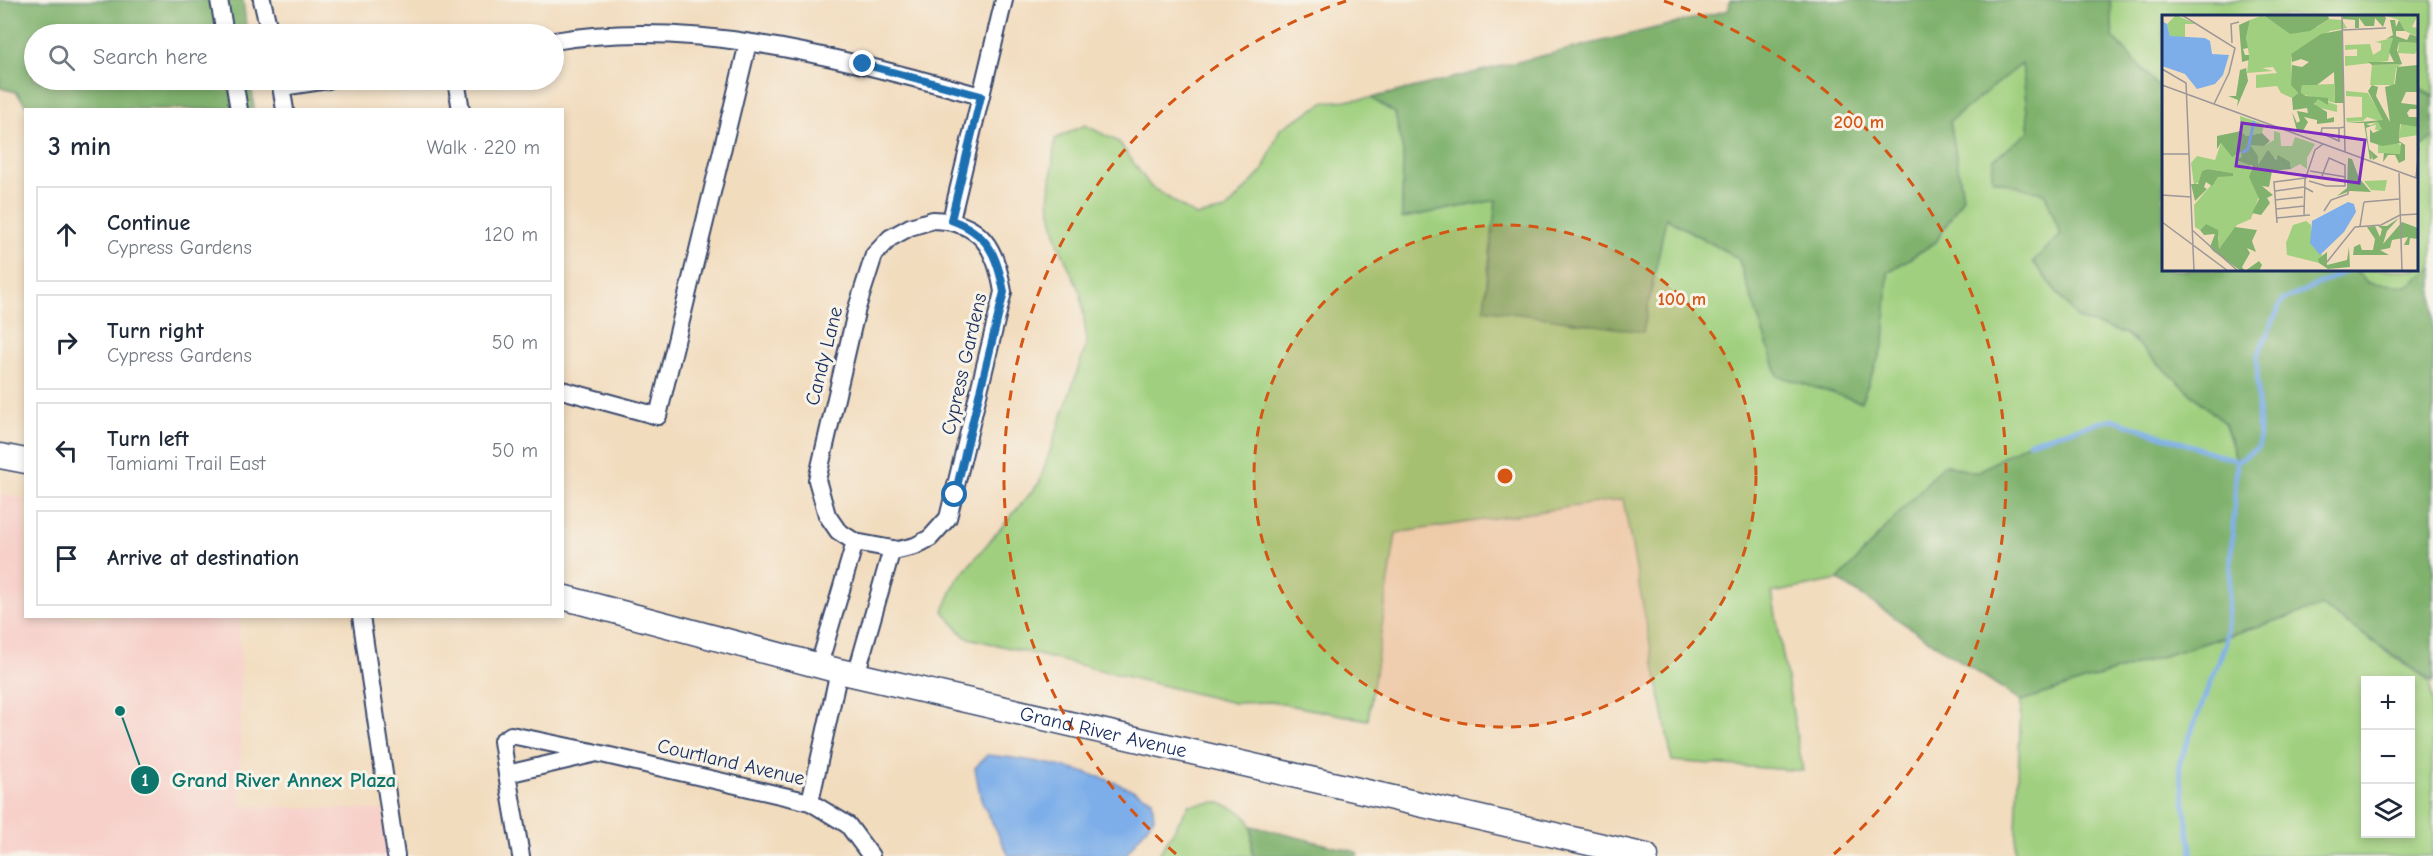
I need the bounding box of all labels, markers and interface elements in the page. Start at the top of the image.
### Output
inset map [2162,15,2418,272]
search box [24,24,564,90]
icon: search [45,41,78,74]
text: Search here [93,44,208,70]
route end [849,50,875,76]
text: 200 m [1834,112,1884,133]
text: 3 min [48,132,111,162]
text: Walk · 220 m [426,136,540,159]
text: Continue [107,210,190,236]
icon: ahead [50,218,83,251]
text: 120 m [484,223,538,246]
text: Cypress Gardens [107,236,252,259]
text: 100 m [1658,289,1706,310]
street label: Cypress Gardens [937,291,991,437]
street label: Candy Lane [801,304,847,408]
text: Turn right [107,318,204,344]
icon: right [50,326,83,359]
text: 50 m [492,331,538,354]
text: Cypress Gardens [107,344,252,367]
text: Turn left [107,426,189,452]
icon: left [50,434,83,467]
text: 50 m [492,439,538,462]
text: Tamiami Trail East [107,452,265,475]
centre of rings [1495,466,1515,486]
route start [941,481,967,507]
icon: arrive [50,542,83,575]
text: Arrive at destination [107,545,299,571]
map controls [2361,676,2415,838]
button: + [2361,676,2415,730]
street label: Grand River Avenue [1018,701,1189,762]
button: − [2361,730,2415,784]
street label: Courtland Avenue [655,734,807,790]
callout: Grand River Annex Plaza [130,760,408,799]
text: Grand River Annex Plaza [172,768,396,792]
text: 1 [141,770,149,791]
button: layers [2361,784,2415,838]

